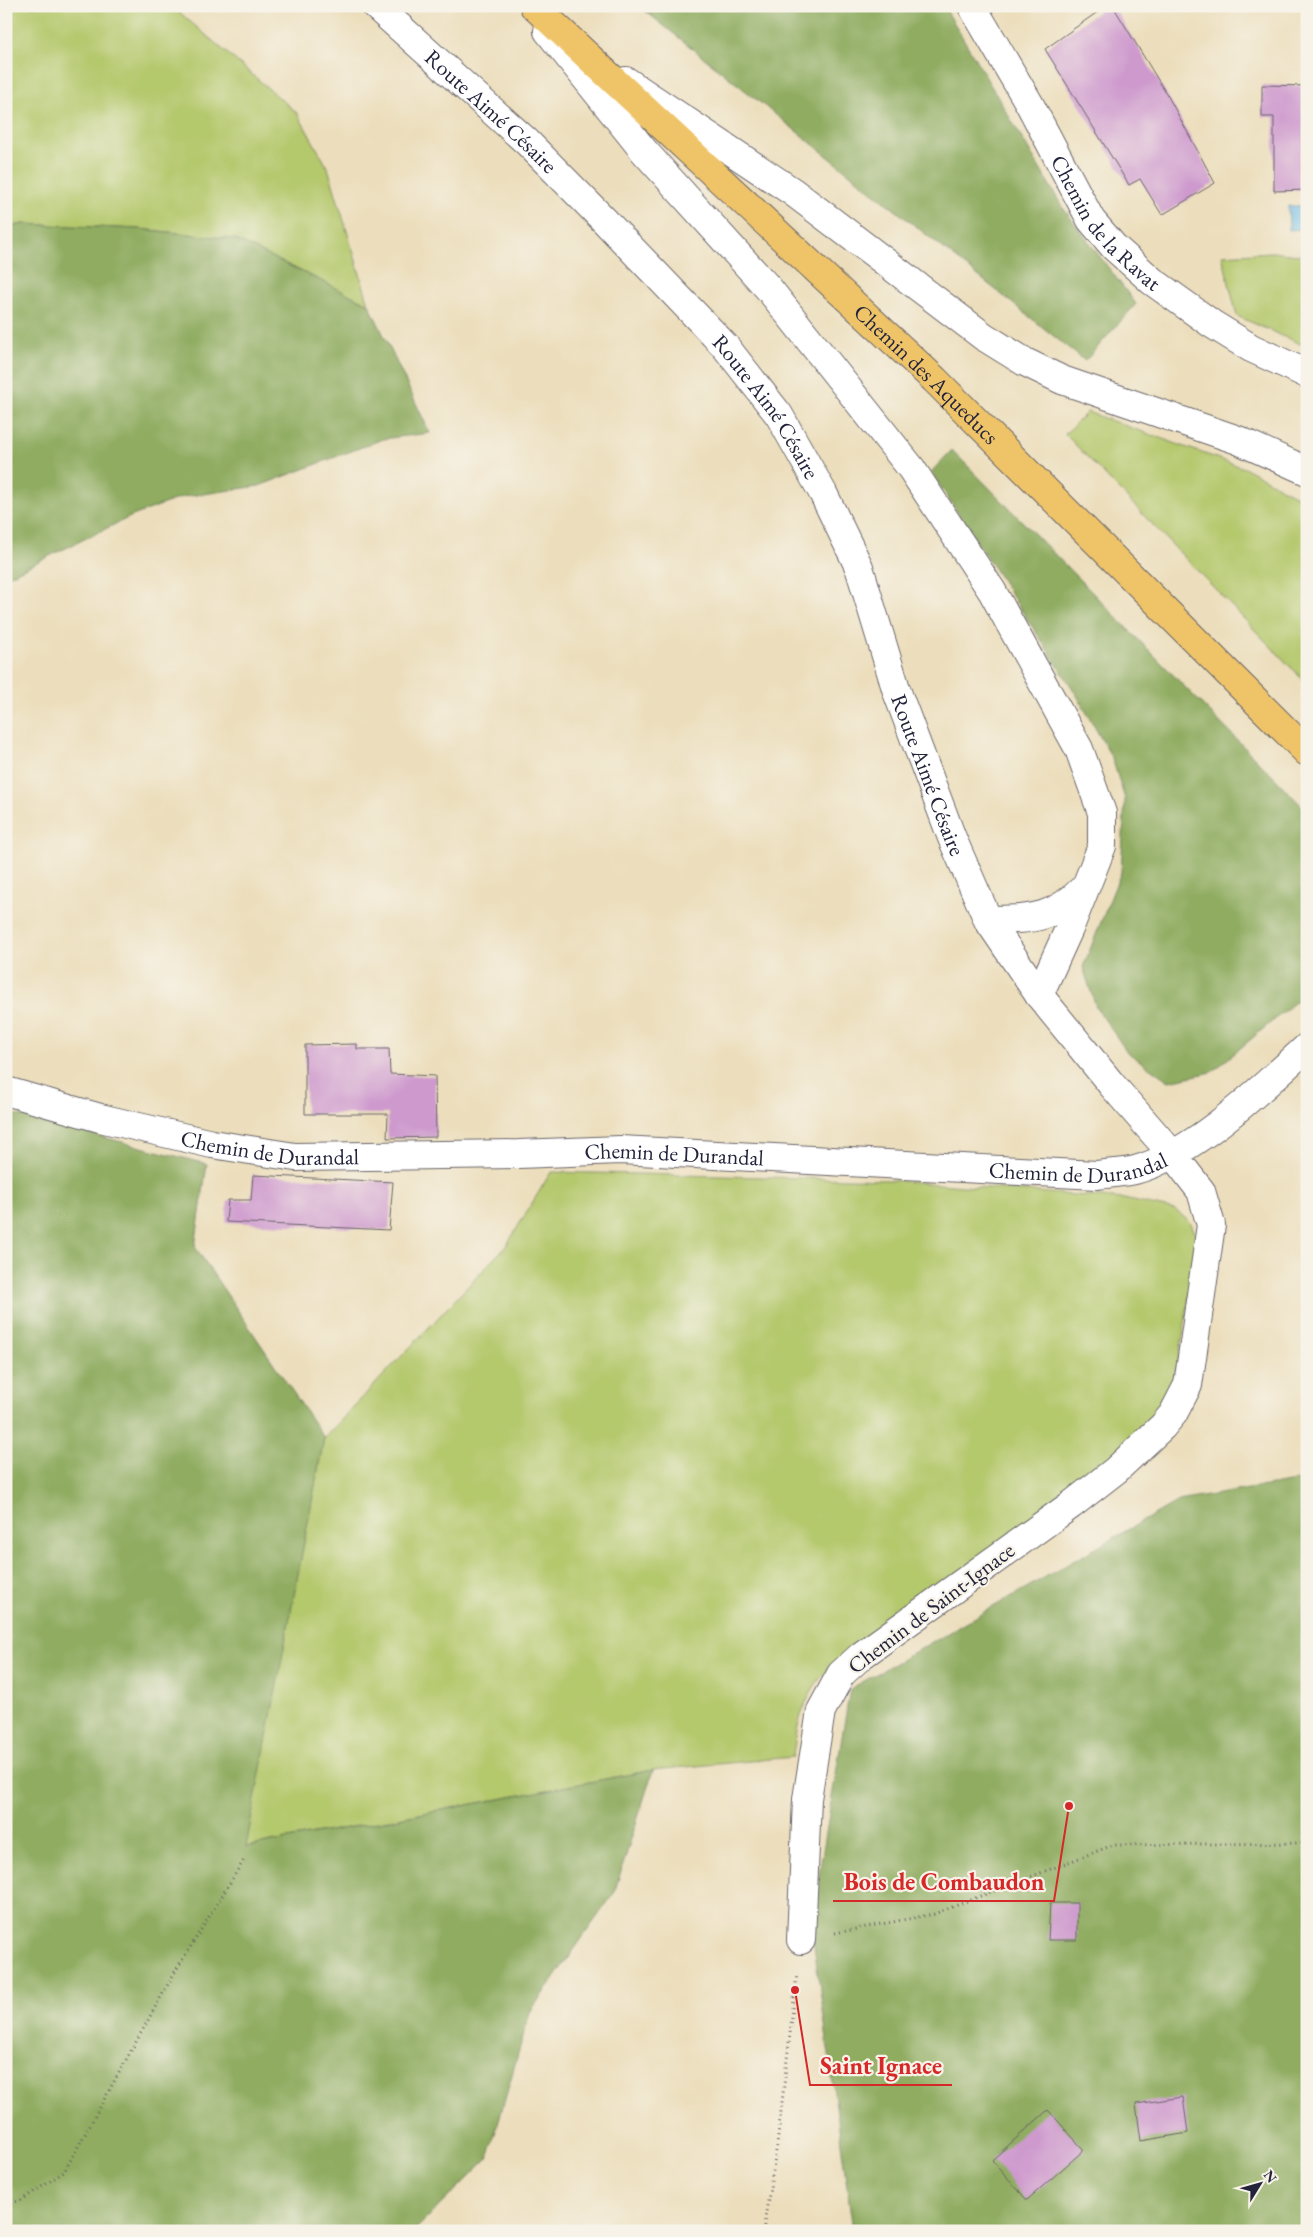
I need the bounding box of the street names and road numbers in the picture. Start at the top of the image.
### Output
street label: Route Aimé Césaire [419,43,564,179]
street label: Chemin de la Ravat [1045,150,1167,297]
street label: Chemin des Aqueducs [848,297,1005,450]
street label: Route Aimé Césaire [706,328,827,484]
street label: Route Aimé Césaire [885,690,972,860]
street label: Chemin de Durandal [178,1123,359,1172]
street label: Chemin de Durandal [584,1135,764,1172]
street label: Chemin de Durandal [988,1145,1172,1190]
street label: Chemin de Saint-Ignace [842,1535,1021,1680]

